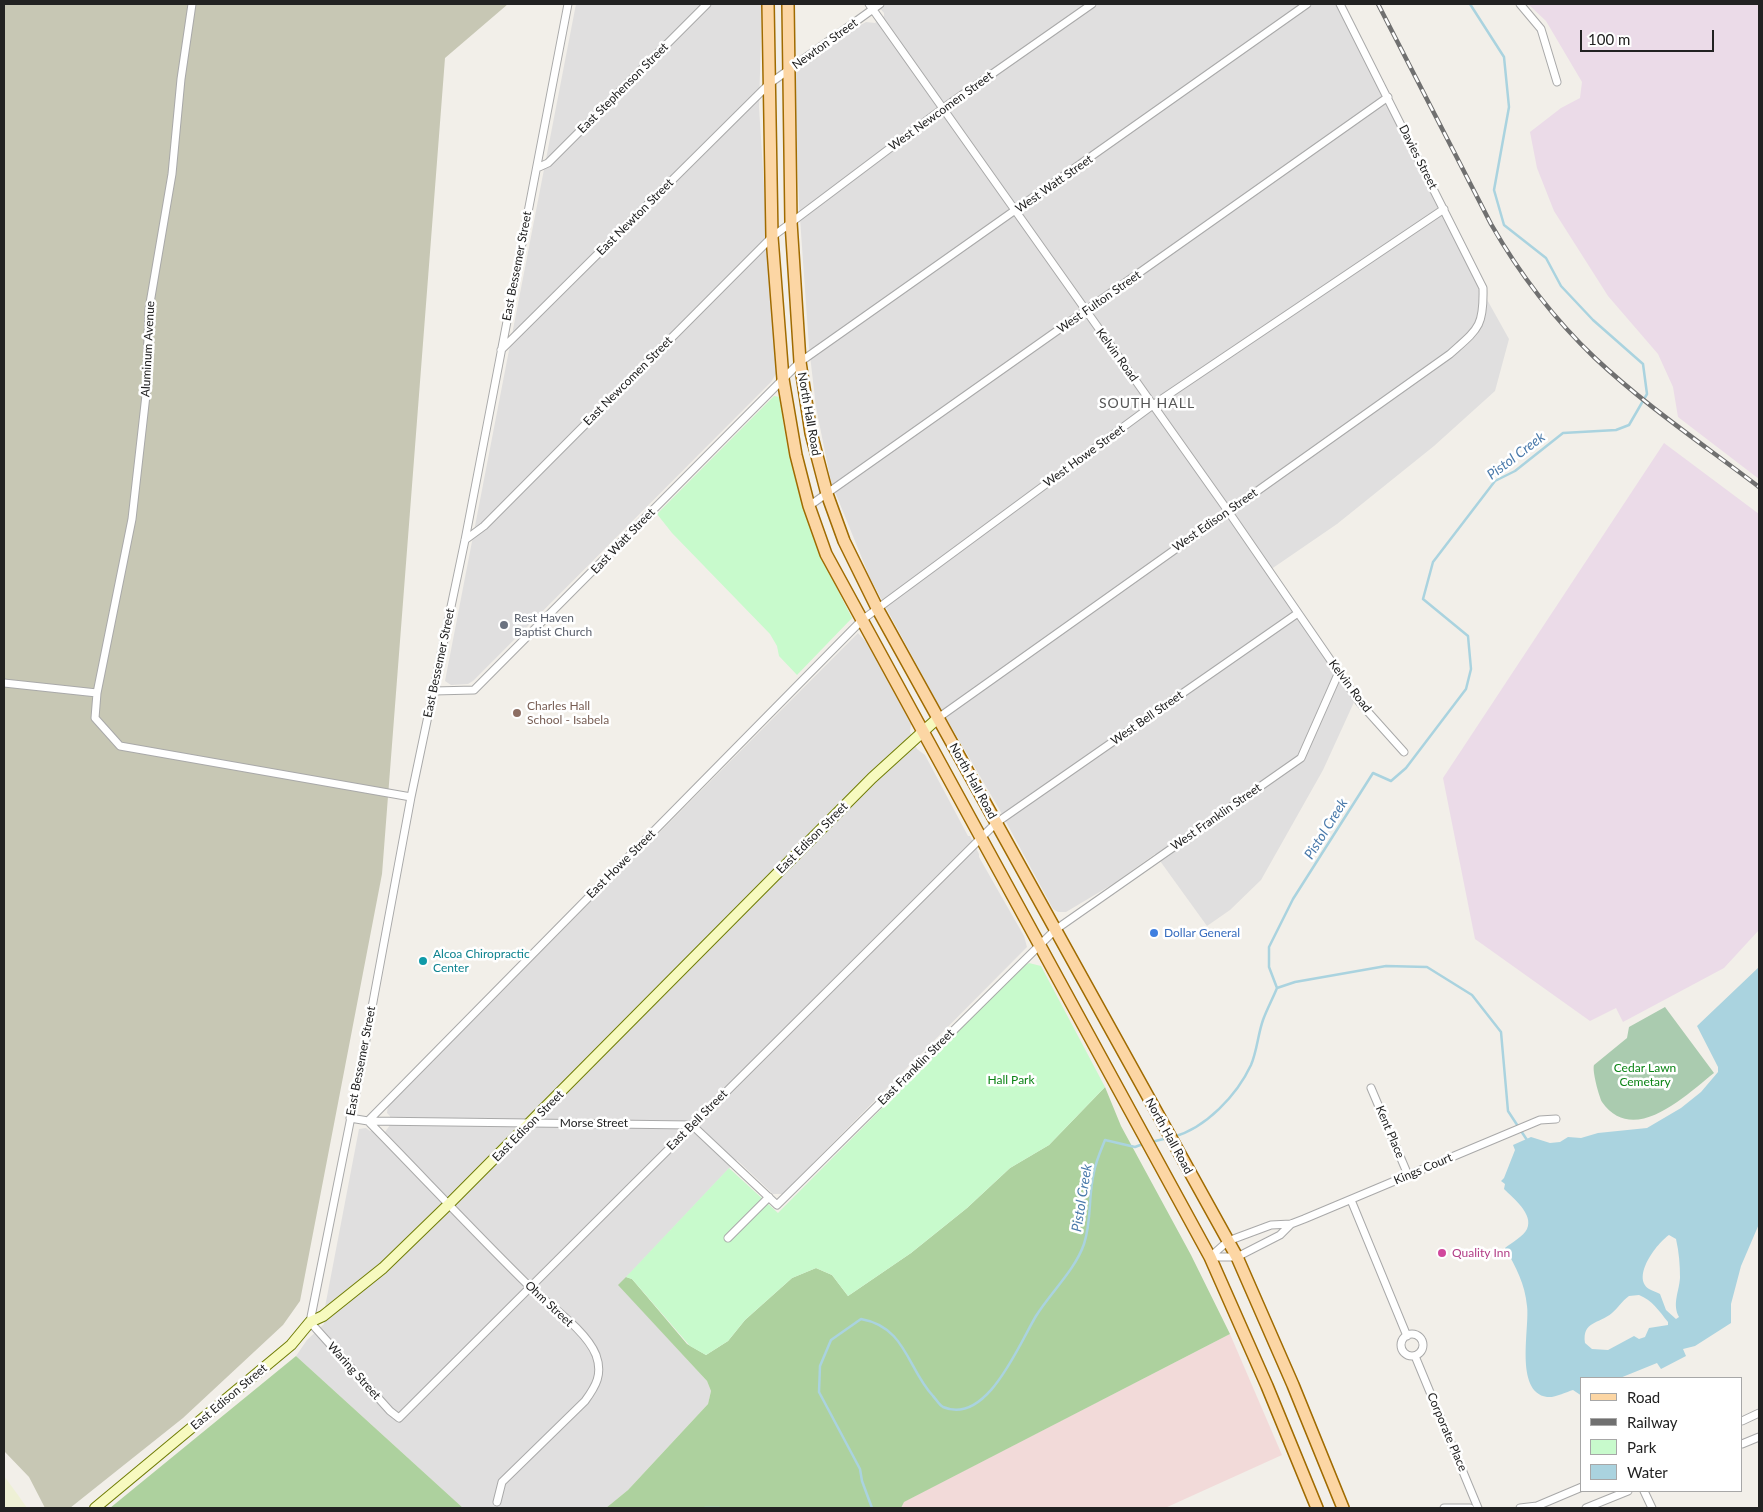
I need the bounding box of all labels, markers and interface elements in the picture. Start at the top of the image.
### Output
street label: Newton Street [790,16,860,72]
scale bar [1583,20,1717,52]
text: 100 m [1588,30,1630,48]
street label: East Stephenson Street [575,40,671,136]
street label: West Newcomen Street [886,68,996,154]
street label: Davies Street [1396,123,1440,191]
street label: West Watt Street [1013,152,1095,216]
street label: East Newton Street [594,176,676,258]
street label: East Bessemer Street [499,210,535,322]
street label: West Fulton Street [1054,268,1144,336]
street label: Aluminum Avenue [138,300,158,398]
street label: Kelvin Road [1093,326,1141,384]
street label: East Newcomen Street [580,333,676,429]
street label: North Hall Road [795,371,823,457]
district label: SOUTH HALL [1098,395,1196,411]
street label: West Howe Street [1041,422,1127,490]
water label: Pistol Creek [1484,429,1548,483]
street label: West Edison Street [1170,485,1260,555]
street label: East Watt Street [588,505,658,577]
street label: East Bessemer Street [420,607,458,719]
place label: Rest Haven Baptist Church [514,611,592,639]
marker: Rest Haven Baptist Church [498,619,510,631]
street label: Kelvin Road [1326,657,1374,715]
street label: West Bell Street [1108,688,1186,748]
place label: Charles Hall School - Isabela [527,699,609,727]
marker: Charles Hall School - Isabela [511,707,523,719]
street label: North Hall Road [946,741,1000,821]
street label: West Franklin Street [1168,780,1264,854]
water label: Pistol Creek [1301,796,1351,862]
street label: East Edison Street [773,799,851,877]
street label: East Howe Street [584,827,658,901]
place label: Dollar General [1164,926,1240,940]
marker: Dollar General [1148,927,1160,939]
place label: Alcoa Chiropractic Center [433,947,530,975]
marker: Alcoa Chiropractic Center [417,955,429,967]
street label: East Bessemer Street [343,1005,379,1117]
street label: East Franklin Street [875,1026,957,1108]
park label: Cedar Lawn Cemetary [1614,1061,1676,1089]
park label: Hall Park [987,1073,1035,1087]
street label: East Edison Street [489,1087,567,1165]
street label: East Bell Street [664,1087,730,1153]
street label: North Hall Road [1142,1096,1196,1176]
street label: Kent Place [1372,1104,1408,1160]
street label: Morse Street [560,1116,628,1130]
street label: Kings Court [1392,1150,1454,1188]
water label: Pistol Creek [1068,1163,1096,1233]
place label: Quality Inn [1452,1246,1510,1260]
marker: Quality Inn [1436,1247,1448,1259]
street label: Ohm Street [522,1278,576,1330]
street label: Waring Street [324,1339,384,1403]
street label: East Edison Street [188,1361,270,1433]
legend [1580,1377,1743,1492]
text: Road [1627,1388,1660,1406]
street label: Corporate Place [1424,1390,1470,1474]
text: Railway [1627,1413,1678,1431]
text: Park [1627,1438,1656,1456]
text: Water [1627,1463,1668,1481]

